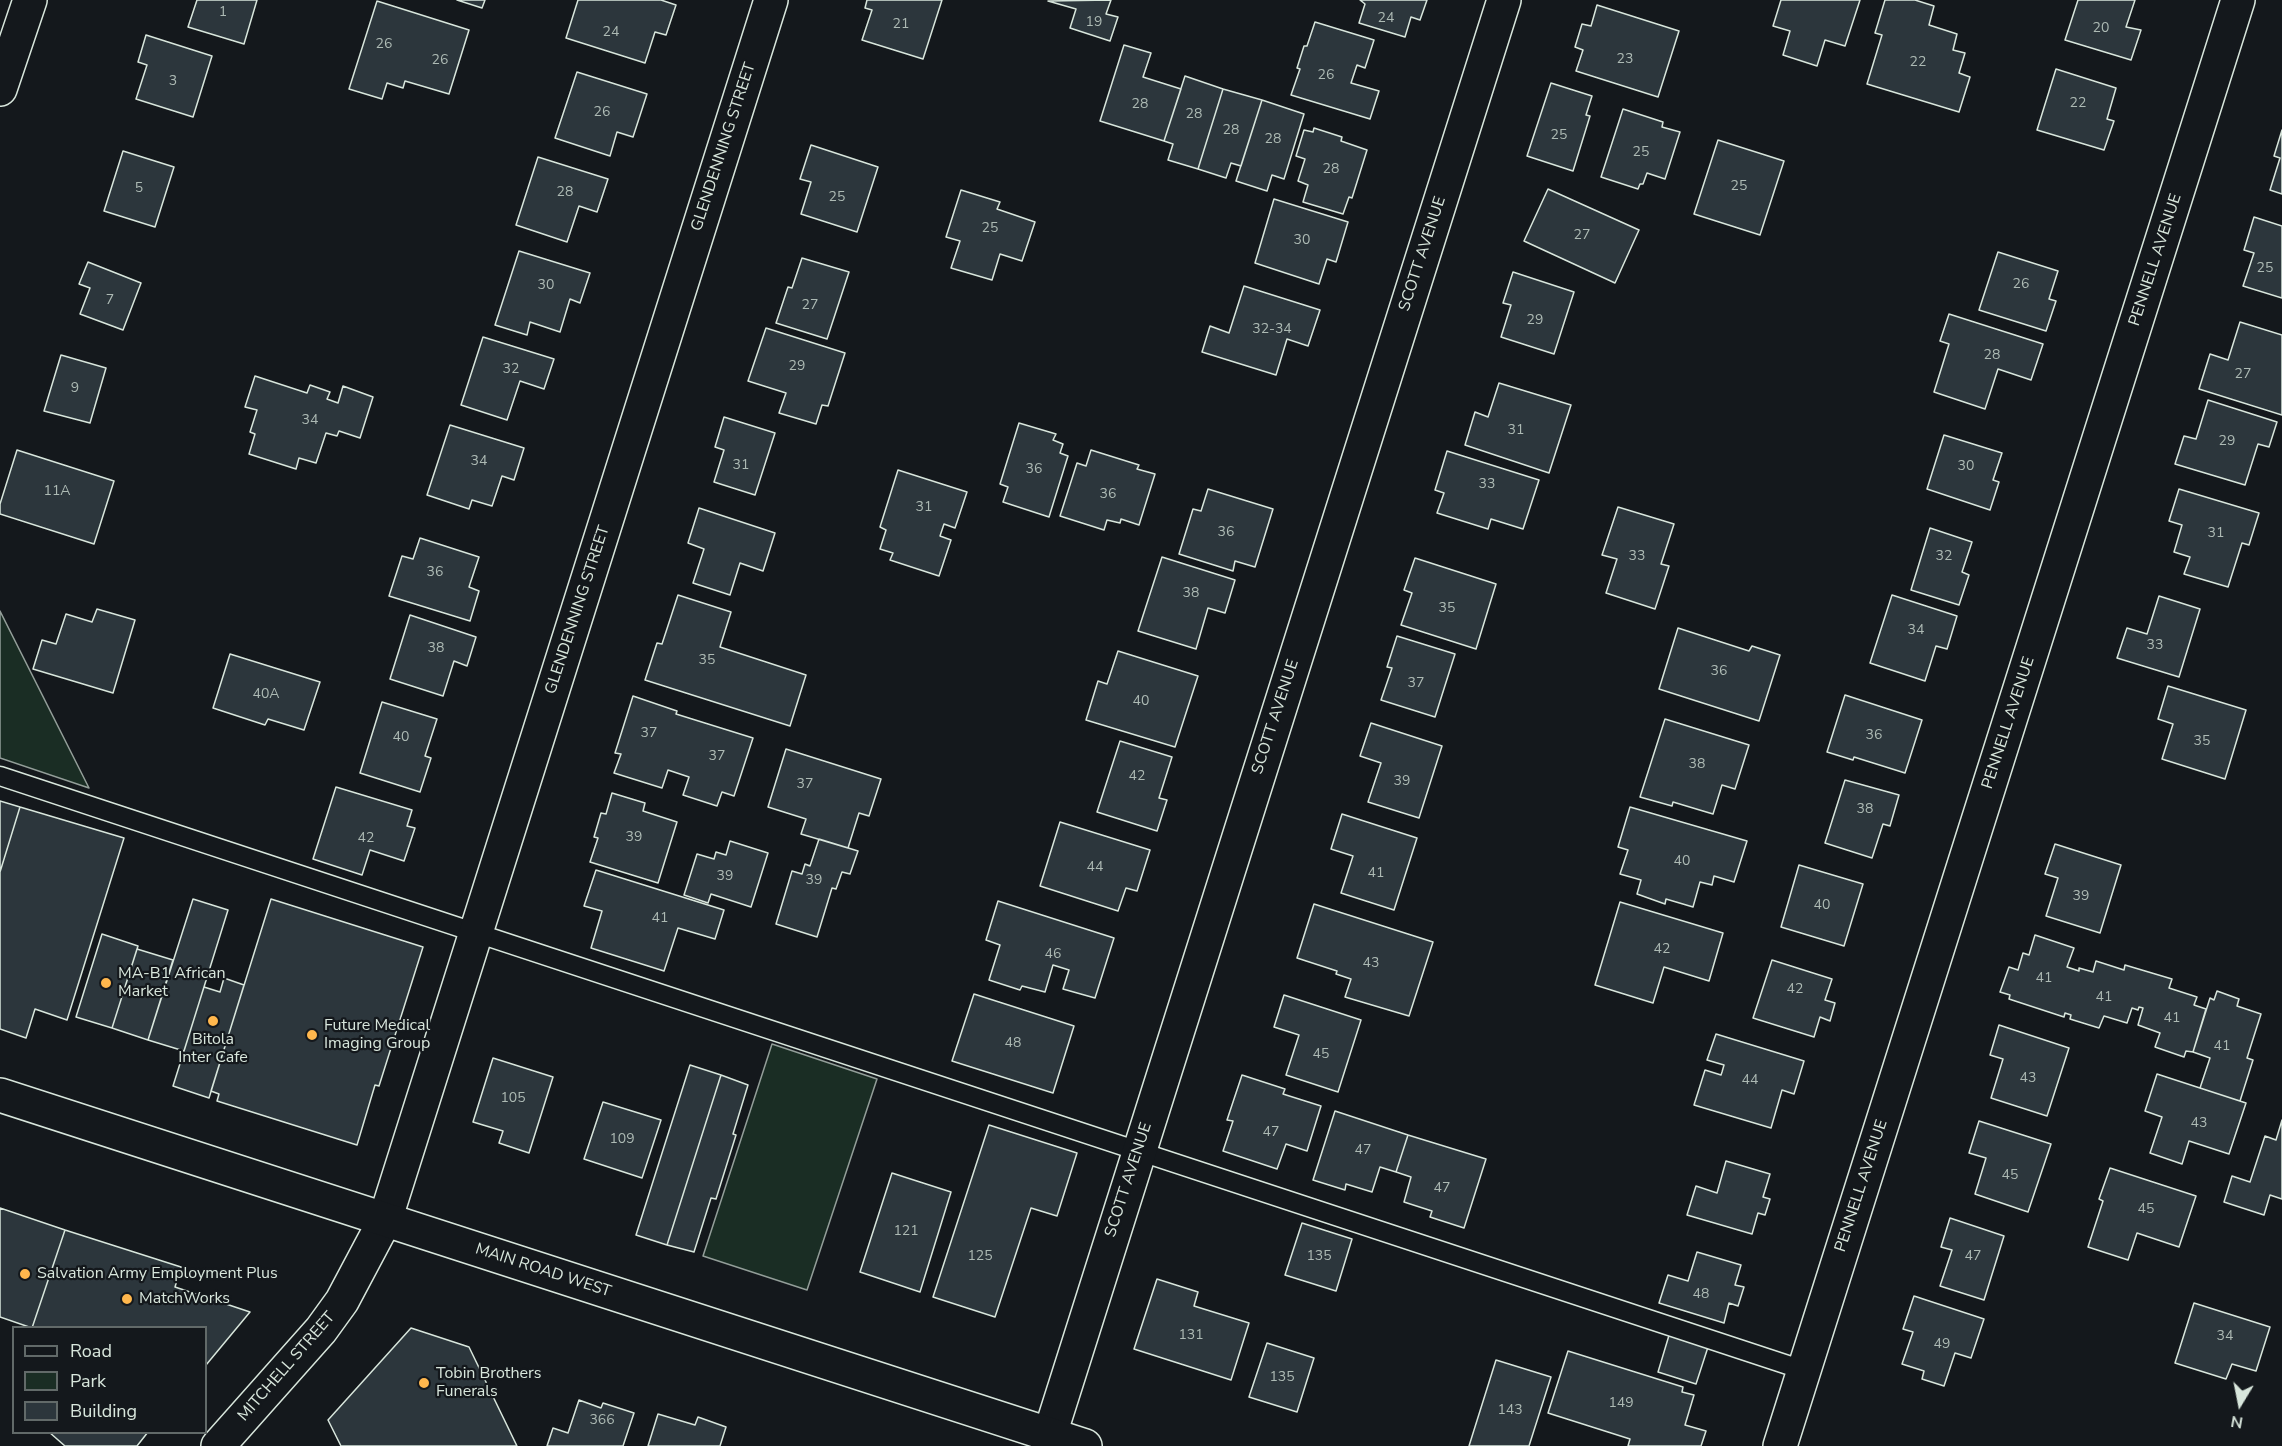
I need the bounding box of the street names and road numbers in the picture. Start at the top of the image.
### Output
street label: GLENDENNING STREET [688,60,760,234]
street label: PENNELL AVENUE [2126,191,2186,329]
street label: SCOTT AVENUE [1395,194,1451,314]
street label: GLENDENNING STREET [542,523,614,697]
street label: PENNELL AVENUE [1979,654,2039,792]
street label: SCOTT AVENUE [1248,657,1304,777]
street label: PENNELL AVENUE [1832,1117,1892,1255]
street label: SCOTT AVENUE [1101,1120,1157,1240]
street label: MAIN ROAD WEST [473,1240,613,1302]
street label: MITCHELL STREET [234,1308,340,1426]

